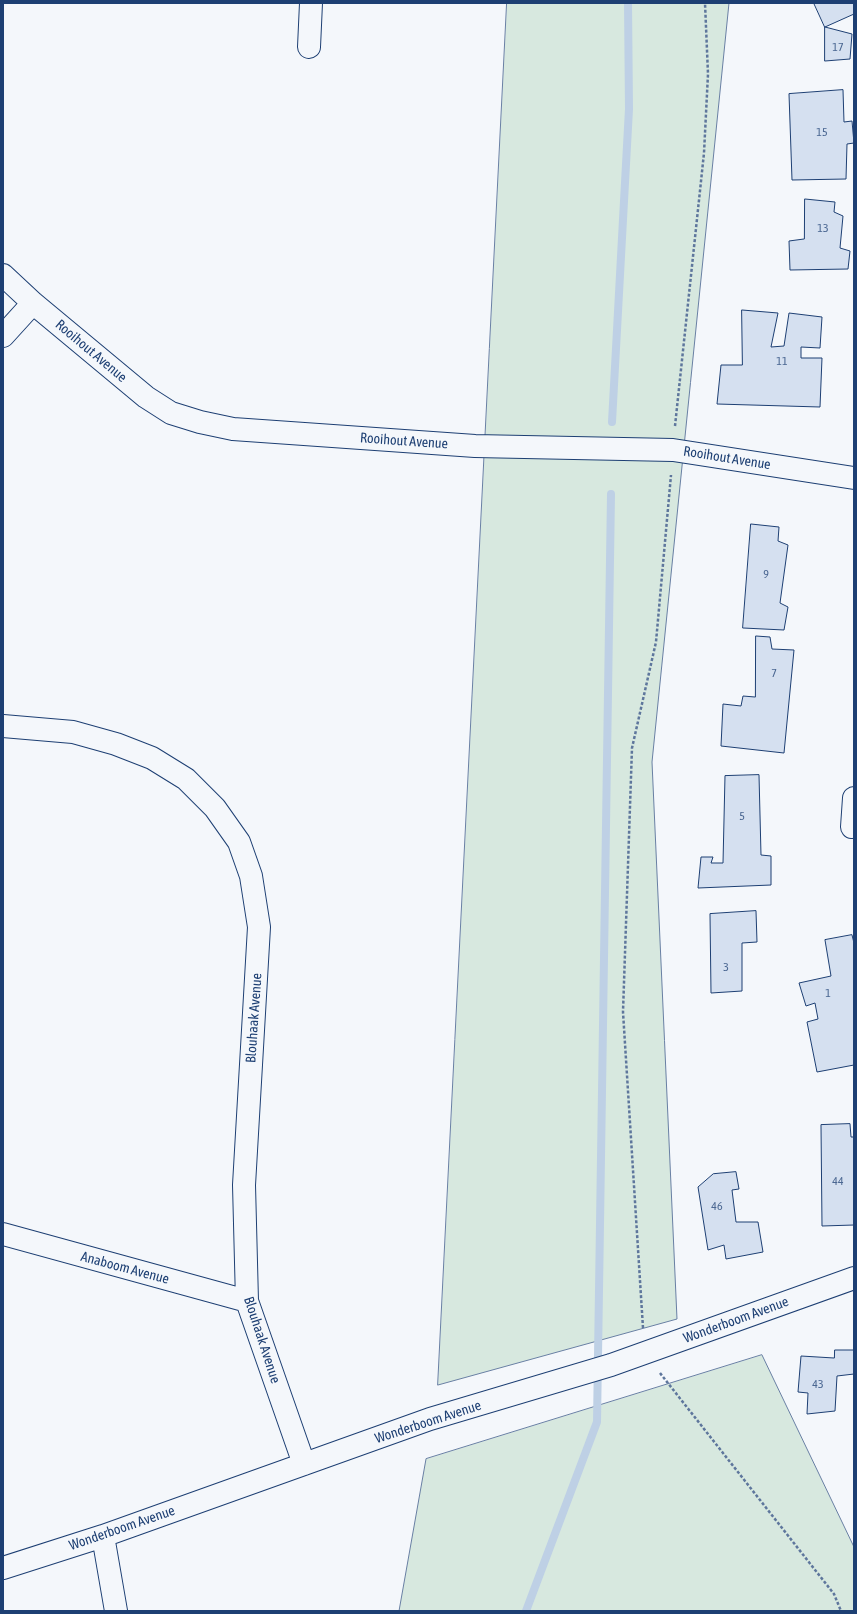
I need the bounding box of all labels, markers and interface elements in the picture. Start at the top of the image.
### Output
house number: 17 [832,40,844,54]
house number: 15 [816,125,828,139]
house number: 13 [817,221,829,235]
street label: Rooihout Avenue [52,316,130,386]
house number: 11 [776,354,788,368]
street label: Rooihout Avenue [359,430,449,452]
street label: Rooihout Avenue [682,443,772,473]
house number: 9 [763,567,769,581]
house number: 7 [771,666,777,680]
house number: 5 [739,809,745,823]
house number: 3 [723,960,729,974]
street label: Blouhaak Avenue [242,972,266,1064]
house number: 1 [825,986,831,1000]
house number: 44 [832,1174,844,1188]
house number: 46 [711,1199,723,1213]
street label: Anaboom Avenue [79,1248,171,1288]
street label: Wonderboom Avenue [681,1293,791,1347]
street label: Blouhaak Avenue [240,1295,284,1385]
house number: 43 [812,1377,824,1391]
street label: Wonderboom Avenue [373,1397,483,1447]
street label: Wonderboom Avenue [67,1502,177,1554]

